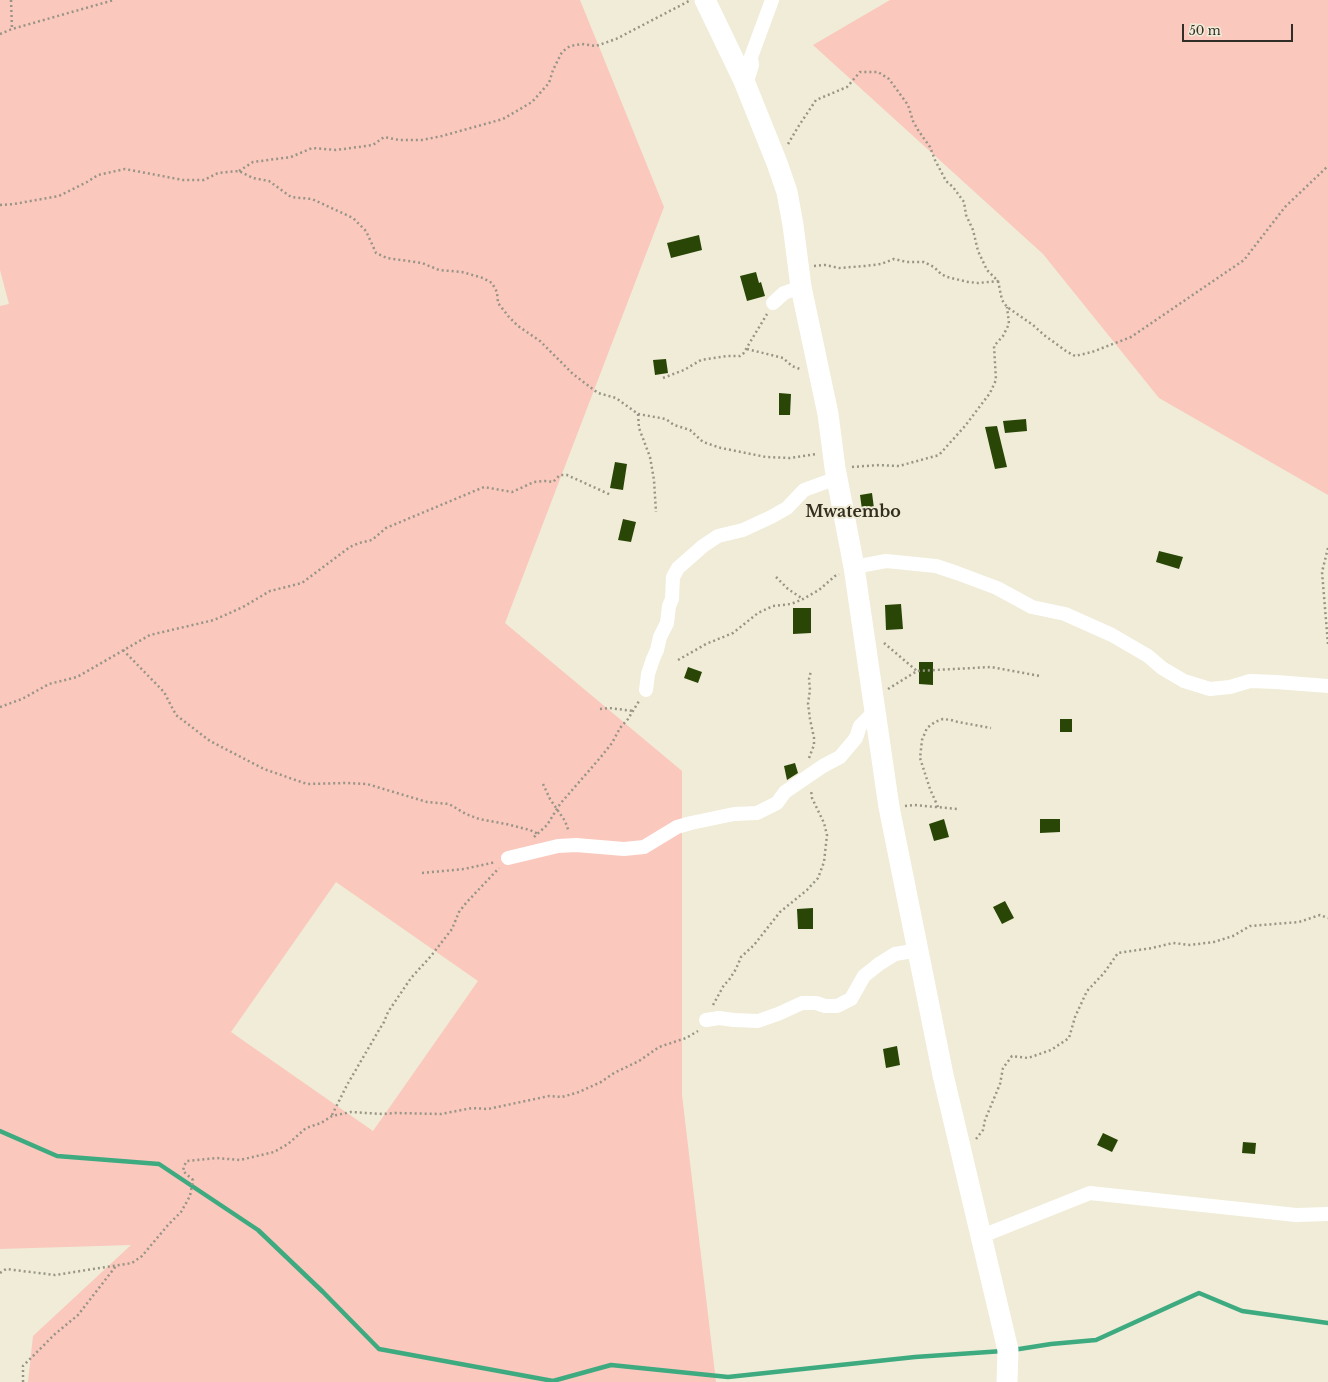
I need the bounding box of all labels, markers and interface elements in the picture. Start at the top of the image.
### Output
scale bar [1184,16,1295,42]
text: 50 m [1189,23,1221,38]
district label: Mwatembo [805,502,901,522]

